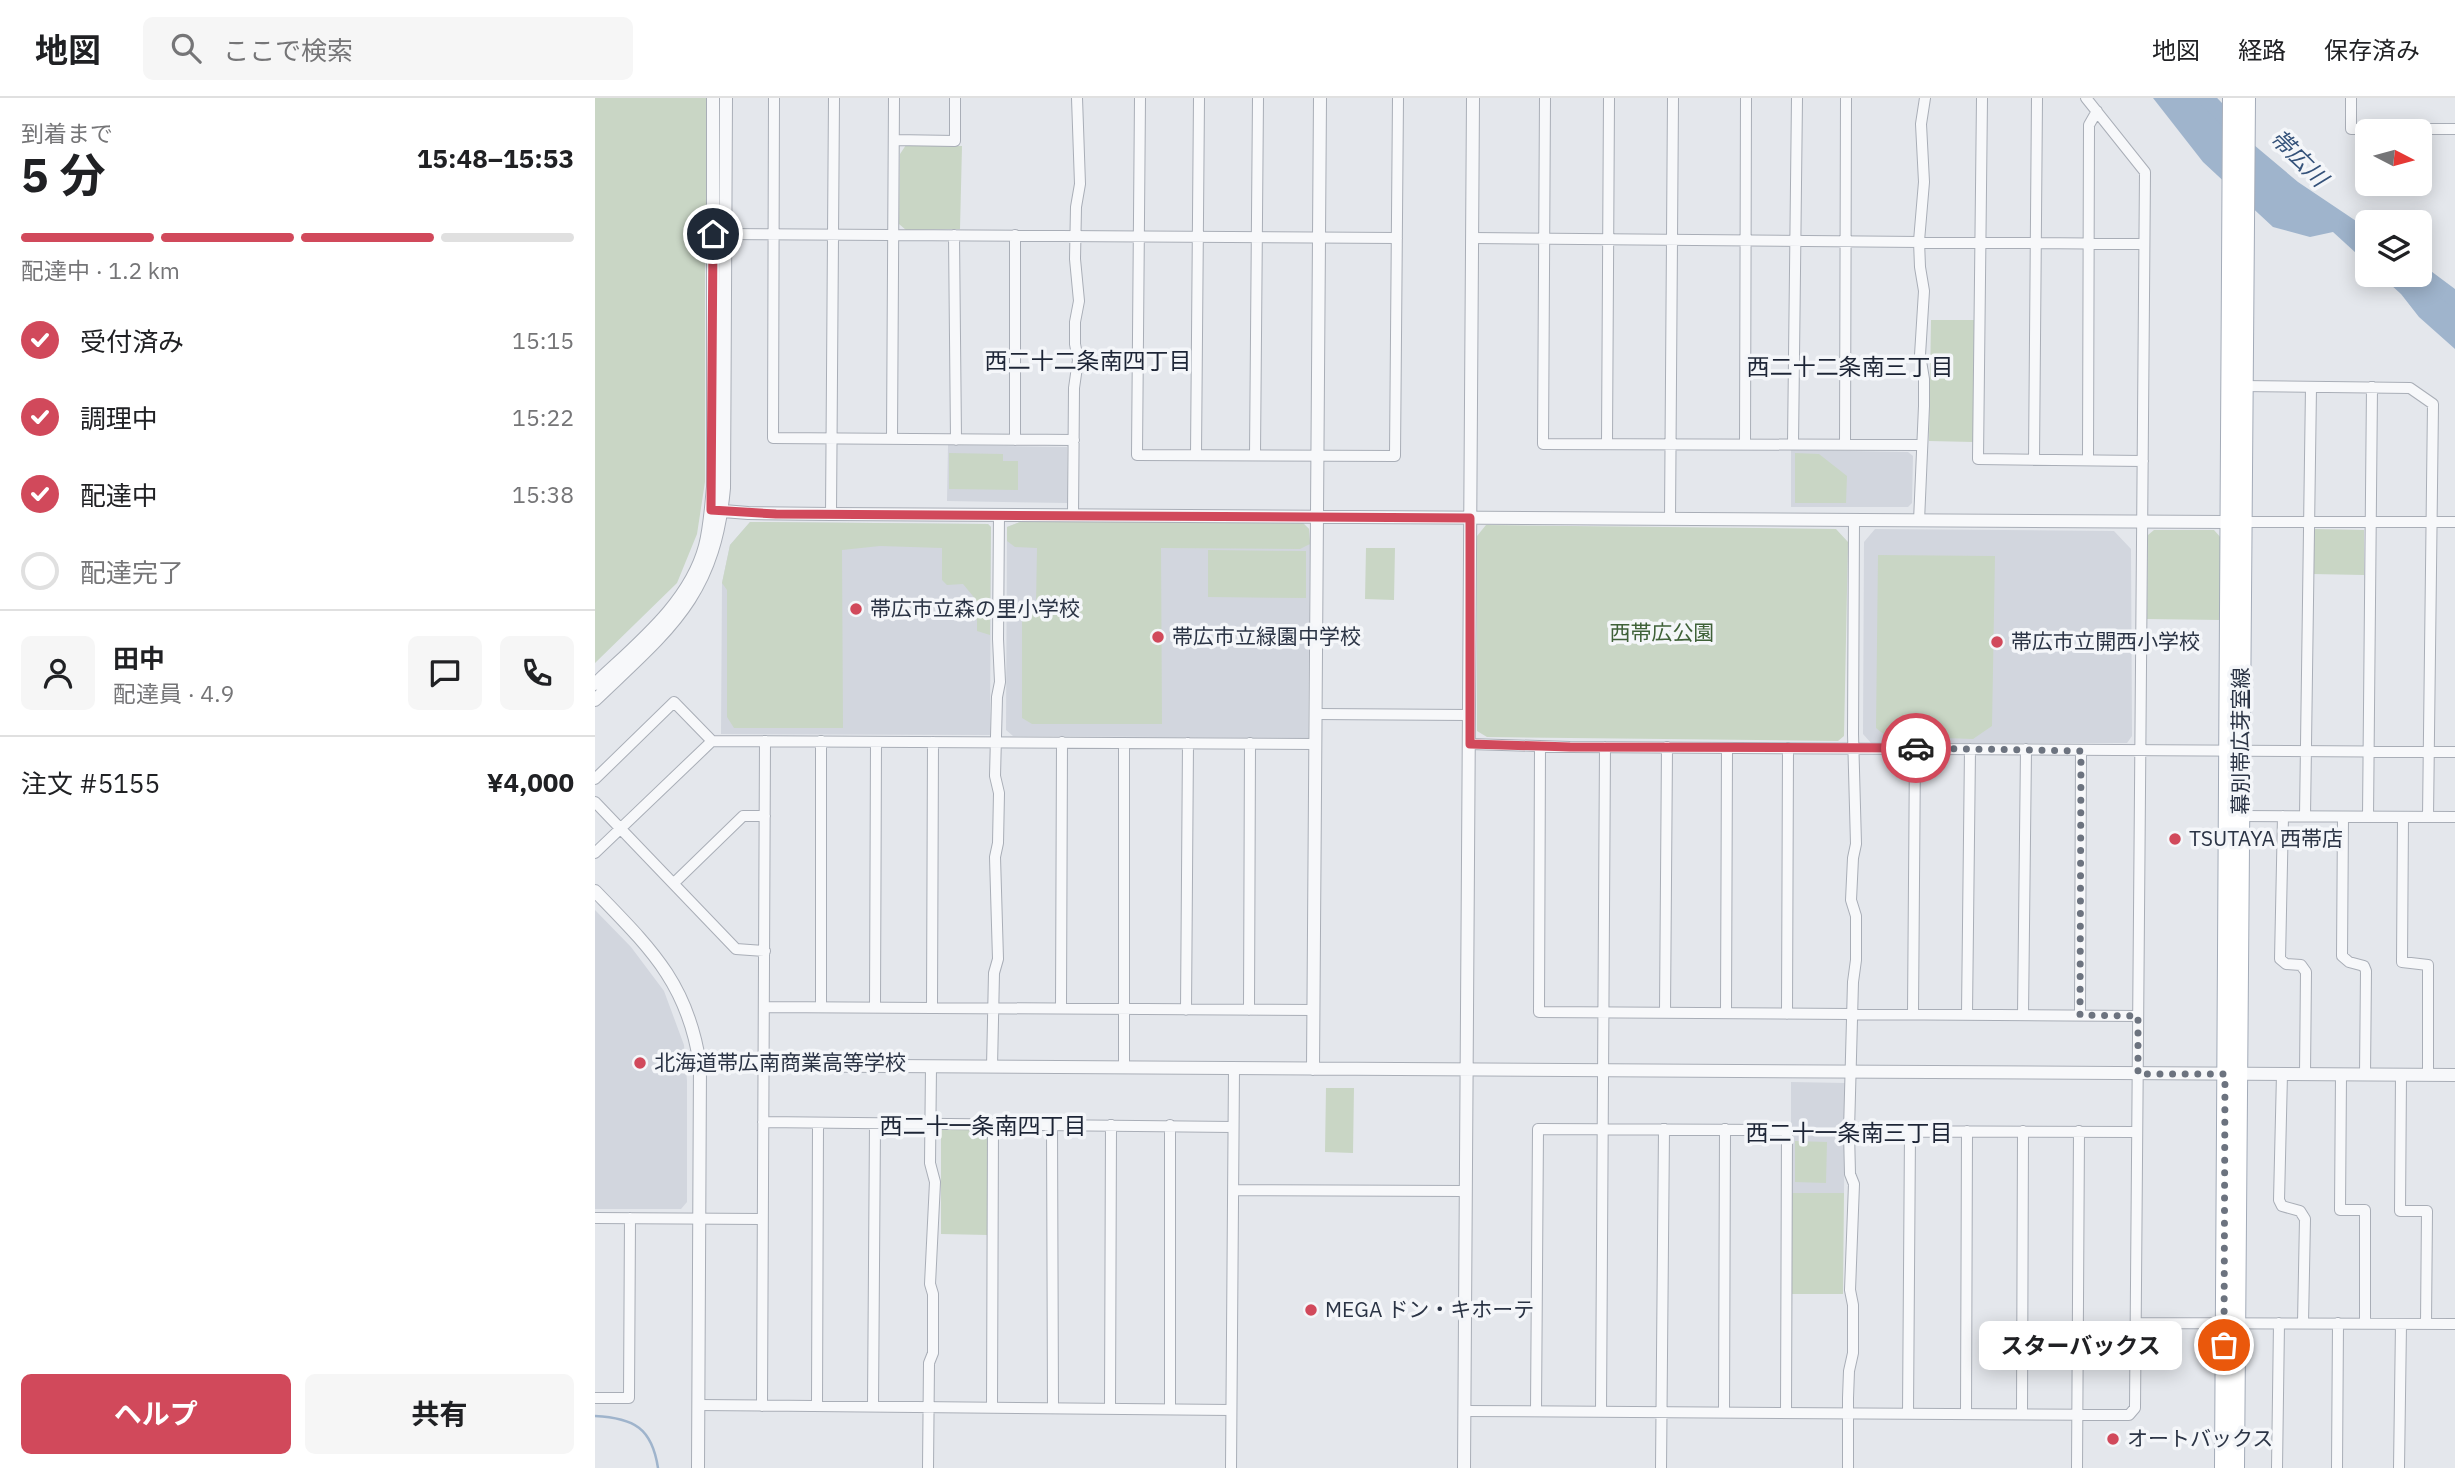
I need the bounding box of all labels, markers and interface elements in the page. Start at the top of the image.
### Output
search box [143,17,633,80]
text: 地図 [35,28,101,71]
icon: search [167,29,205,67]
text: ここで検索 [223,33,353,67]
text: 地図 [2152,34,2200,66]
text: 経路 [2238,34,2286,66]
text: 保存済み [2324,34,2420,66]
text: 到着まで [21,118,113,148]
north arrow [2355,119,2433,196]
map controls [2355,119,2432,287]
water label: 帯広川 [2265,122,2337,194]
text: 15:48–15:53 [417,141,574,175]
text: 5 分 [21,145,105,205]
pin [683,204,743,264]
button: layers [2355,210,2432,287]
icon: home [694,215,732,253]
text: 配達中 · 1.2 km [21,255,180,285]
icon: check [21,321,59,359]
text: 受付済み [80,324,184,358]
text: 15:15 [512,325,574,355]
district label: 西二十二条南四丁目 [985,345,1192,375]
district label: 西二十二条南三丁目 [1747,351,1954,381]
icon: check [21,398,59,436]
text: 調理中 [80,401,158,435]
text: 15:22 [512,402,574,432]
icon: check [21,475,59,513]
text: 配達中 [80,478,158,512]
text: 15:38 [512,479,574,509]
text: 配達完了 [80,555,184,589]
place label: 帯広市立森の里小学校 [870,594,1080,622]
marker: 帯広市立森の里小学校 [848,601,864,617]
park label: 西帯広公園 [1610,618,1715,646]
place label: 帯広市立緑園中学校 [1172,622,1361,650]
place label: 帯広市立開西小学校 [2011,627,2200,655]
marker: 帯広市立緑園中学校 [1150,629,1166,645]
marker: 帯広市立開西小学校 [1989,634,2005,650]
button: person [21,636,95,710]
button: chat [408,636,482,710]
button: phone [500,636,574,710]
text: 田中 [113,641,165,675]
street label: 幕別帯広芽室線 [2226,668,2254,815]
text: 配達員 · 4.9 [113,678,234,708]
courier [1881,713,1951,783]
icon: car [1897,729,1935,767]
text: ¥4,000 [487,765,574,799]
text: 注文 #5155 [21,766,160,800]
place label: TSUTAYA 西帯店 [2189,824,2343,852]
marker: TSUTAYA 西帯店 [2167,831,2183,847]
place label: 北海道帯広南商業高等学校 [654,1048,906,1076]
marker: 北海道帯広南商業高等学校 [632,1055,648,1071]
district label: 西二十一条南四丁目 [880,1110,1087,1140]
district label: 西二十一条南三丁目 [1746,1117,1953,1147]
place label: MEGA ドン・キホーテ [1325,1295,1534,1323]
marker: MEGA ドン・キホーテ [1303,1302,1319,1318]
pin [2194,1315,2254,1375]
callout: スターバックス [1979,1320,2182,1370]
icon: bag [2205,1326,2243,1364]
text: スターバックス [2000,1330,2161,1360]
button: ヘルプ [21,1374,291,1454]
button: 共有 [305,1374,574,1454]
place label: オートバックス [2127,1424,2273,1452]
marker: オートバックス [2105,1431,2121,1447]

